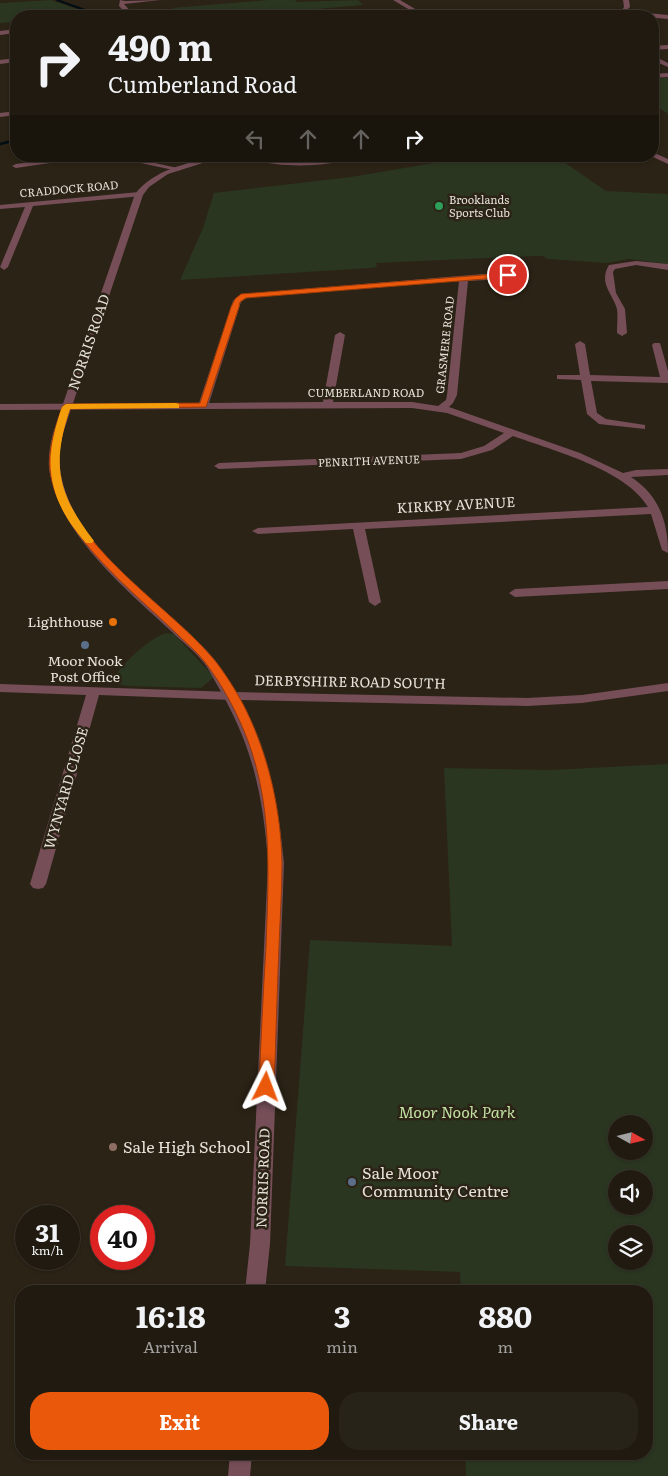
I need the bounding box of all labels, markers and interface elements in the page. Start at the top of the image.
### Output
text: 490 m [108,20,213,72]
icon: right [25,30,90,95]
text: Cumberland Road [108,67,297,100]
icon: left [241,125,269,153]
icon: ahead [294,125,322,153]
icon: ahead [347,125,375,153]
icon: right [400,125,428,153]
street label: CRADDOCK ROAD [19,176,119,200]
place label: Brooklands Sports Club [449,191,510,220]
marker: Brooklands Sports Club [433,200,445,212]
pin [487,254,529,296]
icon: arrive [494,261,522,289]
street label: NORRIS ROAD [62,291,114,392]
street label: GRASMERE ROAD [431,295,457,394]
street label: CUMBERLAND ROAD [308,384,424,400]
street label: PENRITH AVENUE [318,450,420,470]
street label: KIRKBY AVENUE [396,491,516,517]
place label: Lighthouse [27,611,103,631]
marker: Lighthouse [107,616,119,628]
marker: Moor Nook Post Office [79,639,91,651]
place label: Moor Nook Post Office [47,650,123,686]
street label: DERBYSHIRE ROAD SOUTH [254,669,446,693]
street label: WYNYARD CLOSE [38,724,92,851]
position arrow [239,1060,291,1112]
park label: Moor Nook Park [399,1099,516,1123]
north arrow [608,1115,652,1160]
map controls [608,1115,653,1270]
street label: NORRIS ROAD [250,1127,274,1228]
place label: Sale High School [123,1134,251,1158]
marker: Sale High School [107,1141,119,1153]
place label: Sale Moor Community Centre [362,1160,509,1202]
button: sound [608,1170,653,1215]
marker: Sale Moor Community Centre [346,1176,358,1188]
speed limit sign: 40 [90,1205,155,1270]
text: 31 [35,1213,60,1250]
button: layers [608,1225,653,1270]
text: km/h [32,1241,63,1259]
text: 16:18 [136,1293,206,1337]
text: 3 [334,1293,350,1337]
text: 880 [478,1293,532,1337]
text: Arrival [143,1334,198,1358]
text: min [326,1334,358,1358]
text: m [498,1334,513,1358]
button: Exit [30,1392,329,1450]
button: Share [339,1392,638,1450]

